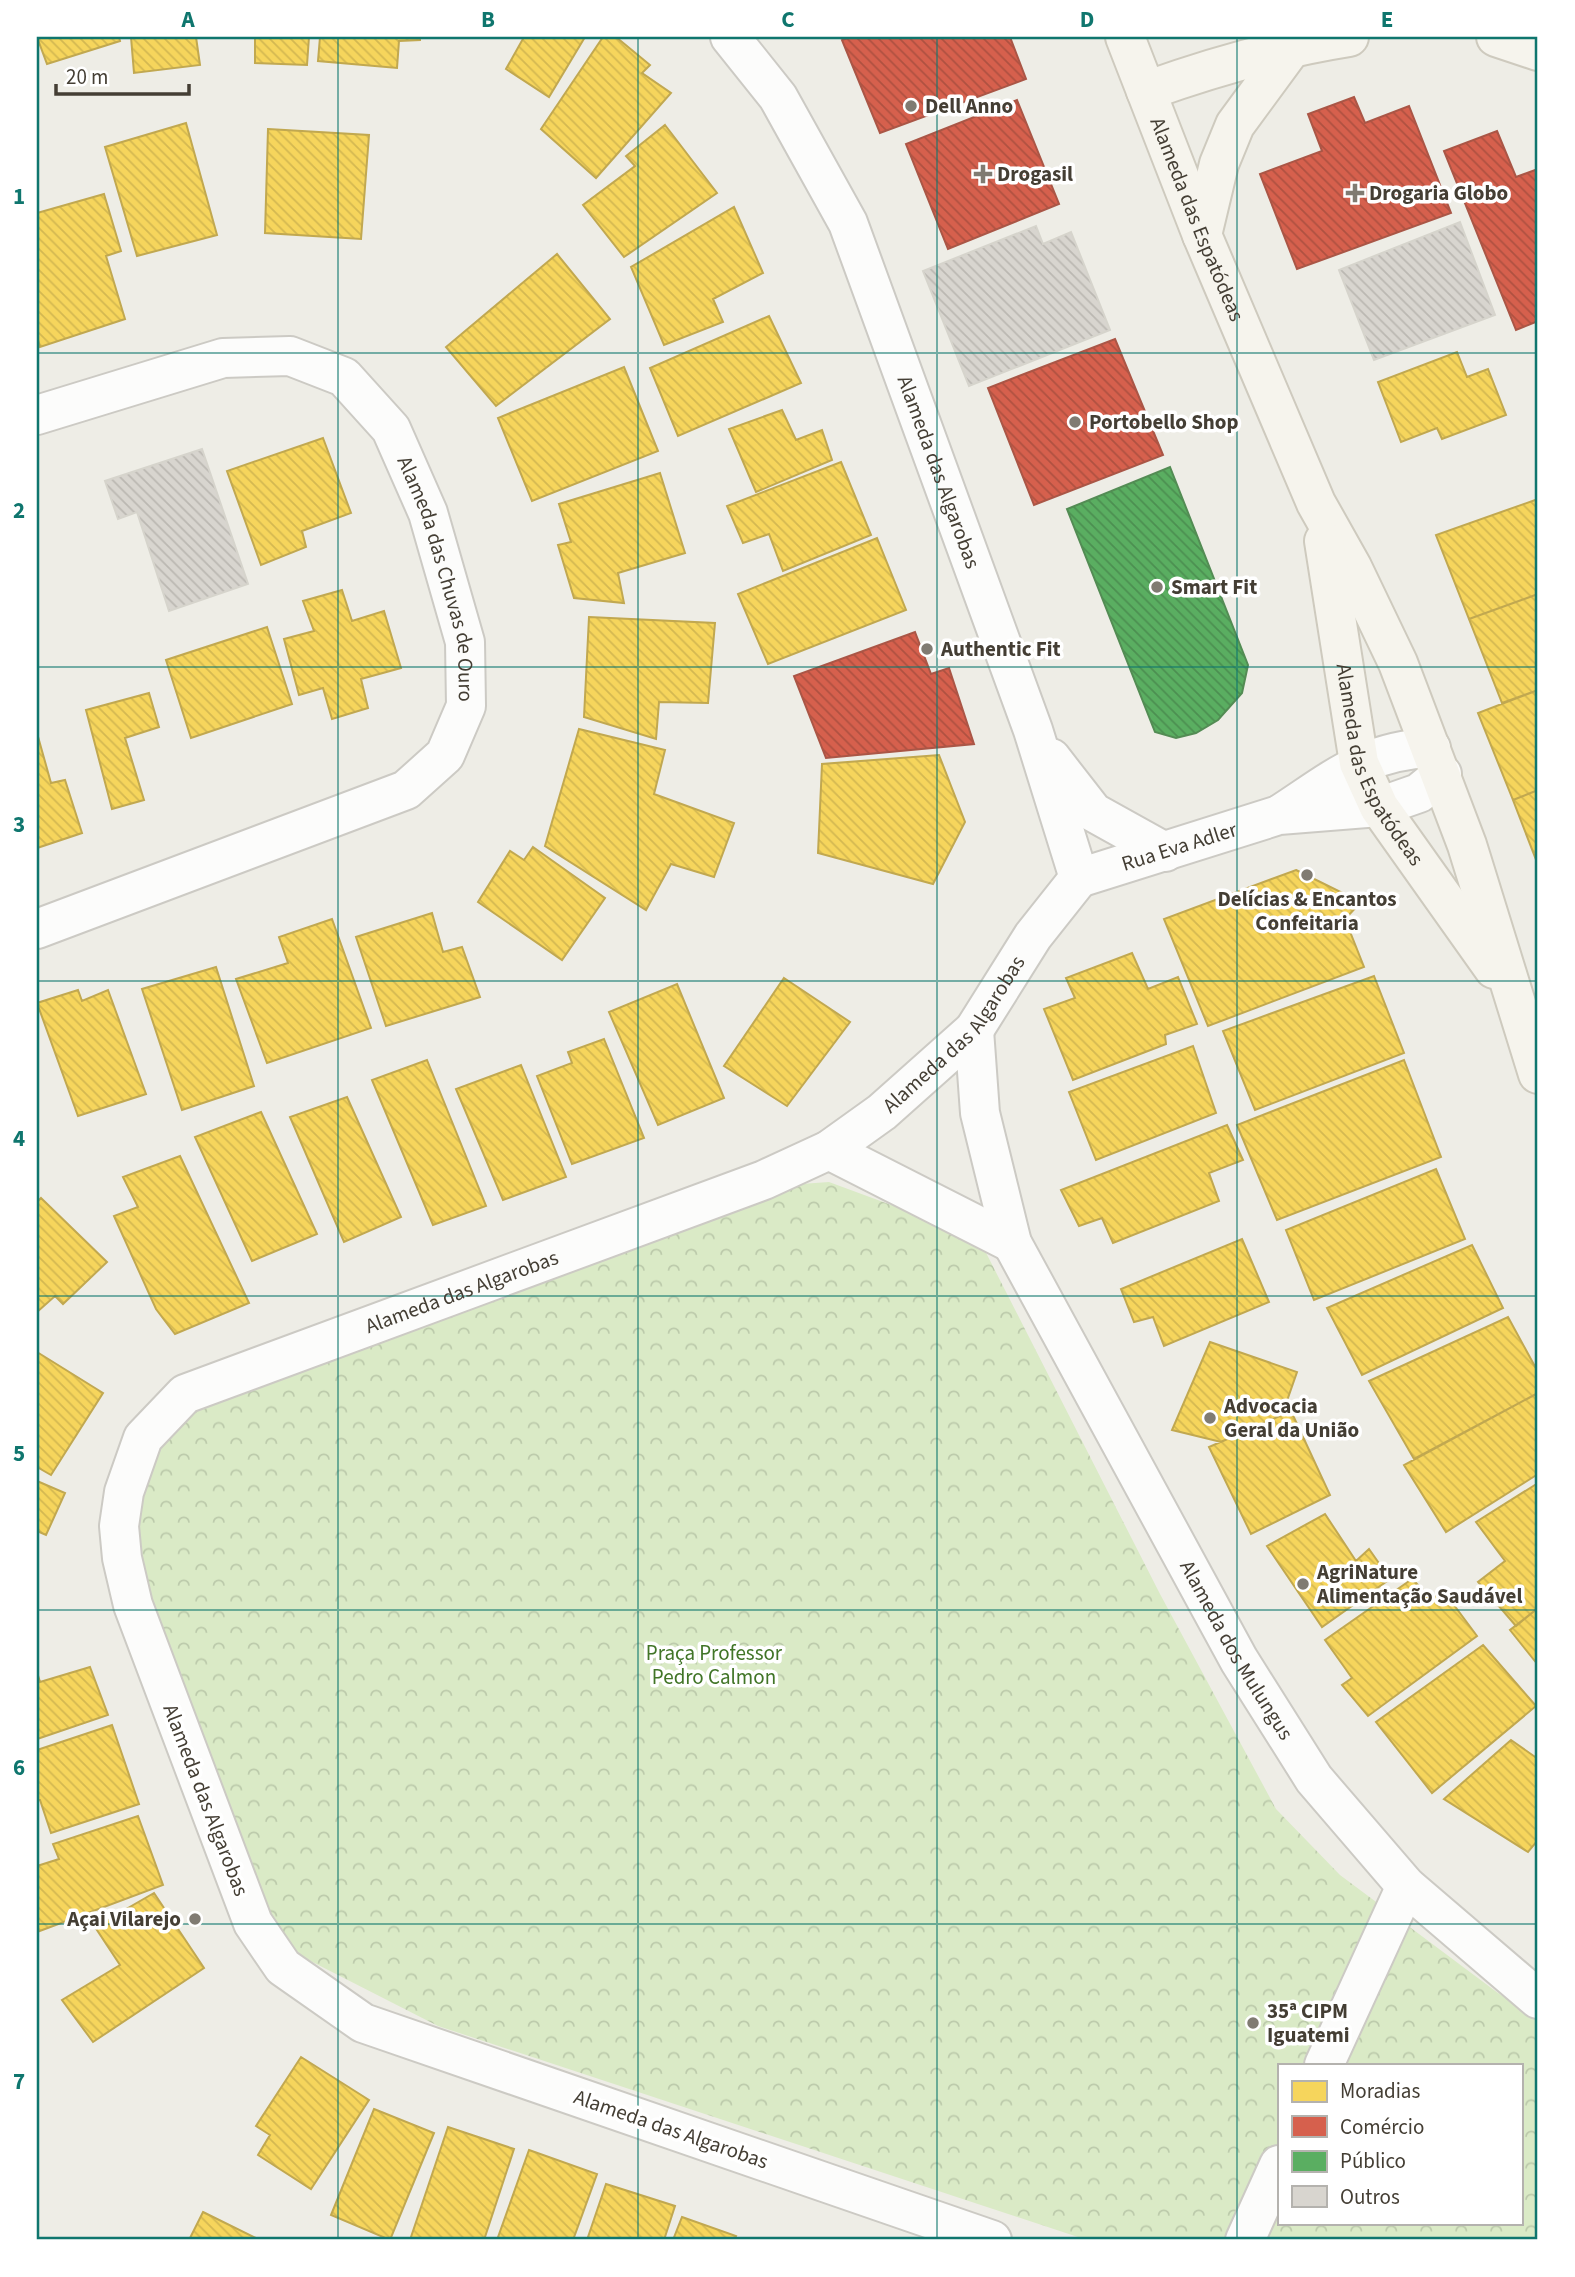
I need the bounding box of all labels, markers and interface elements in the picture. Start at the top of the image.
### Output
text: A [180,3,195,36]
text: B [481,3,495,36]
text: C [781,3,795,36]
text: D [1080,3,1094,36]
text: E [1381,3,1393,36]
scale bar [56,52,189,96]
text: 20 m [66,62,108,92]
place label: Dell Anno [925,91,1013,121]
marker: Dell Anno [903,98,919,114]
street label: Alameda das Espatódeas [1143,113,1252,326]
place label: Drogasil [997,159,1073,189]
marker: Drogasil [975,166,991,182]
place label: Drogaria Globo [1369,178,1508,208]
text: 1 [13,180,25,213]
marker: Drogaria Globo [1347,185,1363,201]
street label: Alameda das Algarobas [890,371,988,573]
place label: Portobello Shop [1089,407,1239,437]
marker: Portobello Shop [1067,414,1083,430]
street label: Alameda das Chuvas de Ouro [390,451,481,702]
text: 2 [13,494,25,527]
place label: Smart Fit [1171,572,1257,602]
marker: Smart Fit [1149,579,1165,595]
place label: Authentic Fit [940,634,1061,664]
marker: Authentic Fit [919,641,935,657]
street label: Alameda das Espatódeas [1329,661,1431,872]
text: 3 [13,808,25,841]
street label: Rua Eva Adler [1118,814,1241,879]
marker: Delícias & Encantos Confeitaria [1299,867,1315,883]
place label: Delícias & Encantos Confeitaria [1217,884,1397,938]
street label: Alameda das Algarobas [876,949,1032,1120]
text: 4 [13,1122,25,1155]
street label: Alameda das Algarobas [361,1242,563,1341]
place label: Advocacia Geral da União [1223,1391,1359,1445]
marker: Advocacia Geral da União [1202,1410,1218,1426]
text: 5 [13,1437,25,1470]
street label: Alameda dos Mulungus [1172,1555,1301,1746]
place label: AgriNature Alimentação Saudável [1316,1557,1522,1611]
marker: AgriNature Alimentação Saudável [1295,1576,1311,1592]
park label: Praça Professor Pedro Calmon [646,1638,783,1692]
street label: Alameda das Algarobas [156,1700,257,1901]
text: 6 [13,1751,25,1784]
place label: Açai Vilarejo [66,1904,181,1934]
marker: Açai Vilarejo [187,1911,203,1927]
place label: 35ª CIPM Iguatemi [1267,1996,1349,2050]
marker: 35ª CIPM Iguatemi [1245,2015,1261,2031]
legend [1278,2064,1522,2224]
text: 7 [13,2065,25,2098]
text: Moradias [1340,2076,1420,2106]
street label: Alameda das Algarobas [570,2082,772,2176]
text: Comércio [1340,2112,1424,2142]
text: Público [1340,2146,1406,2176]
text: Outros [1340,2182,1400,2212]

